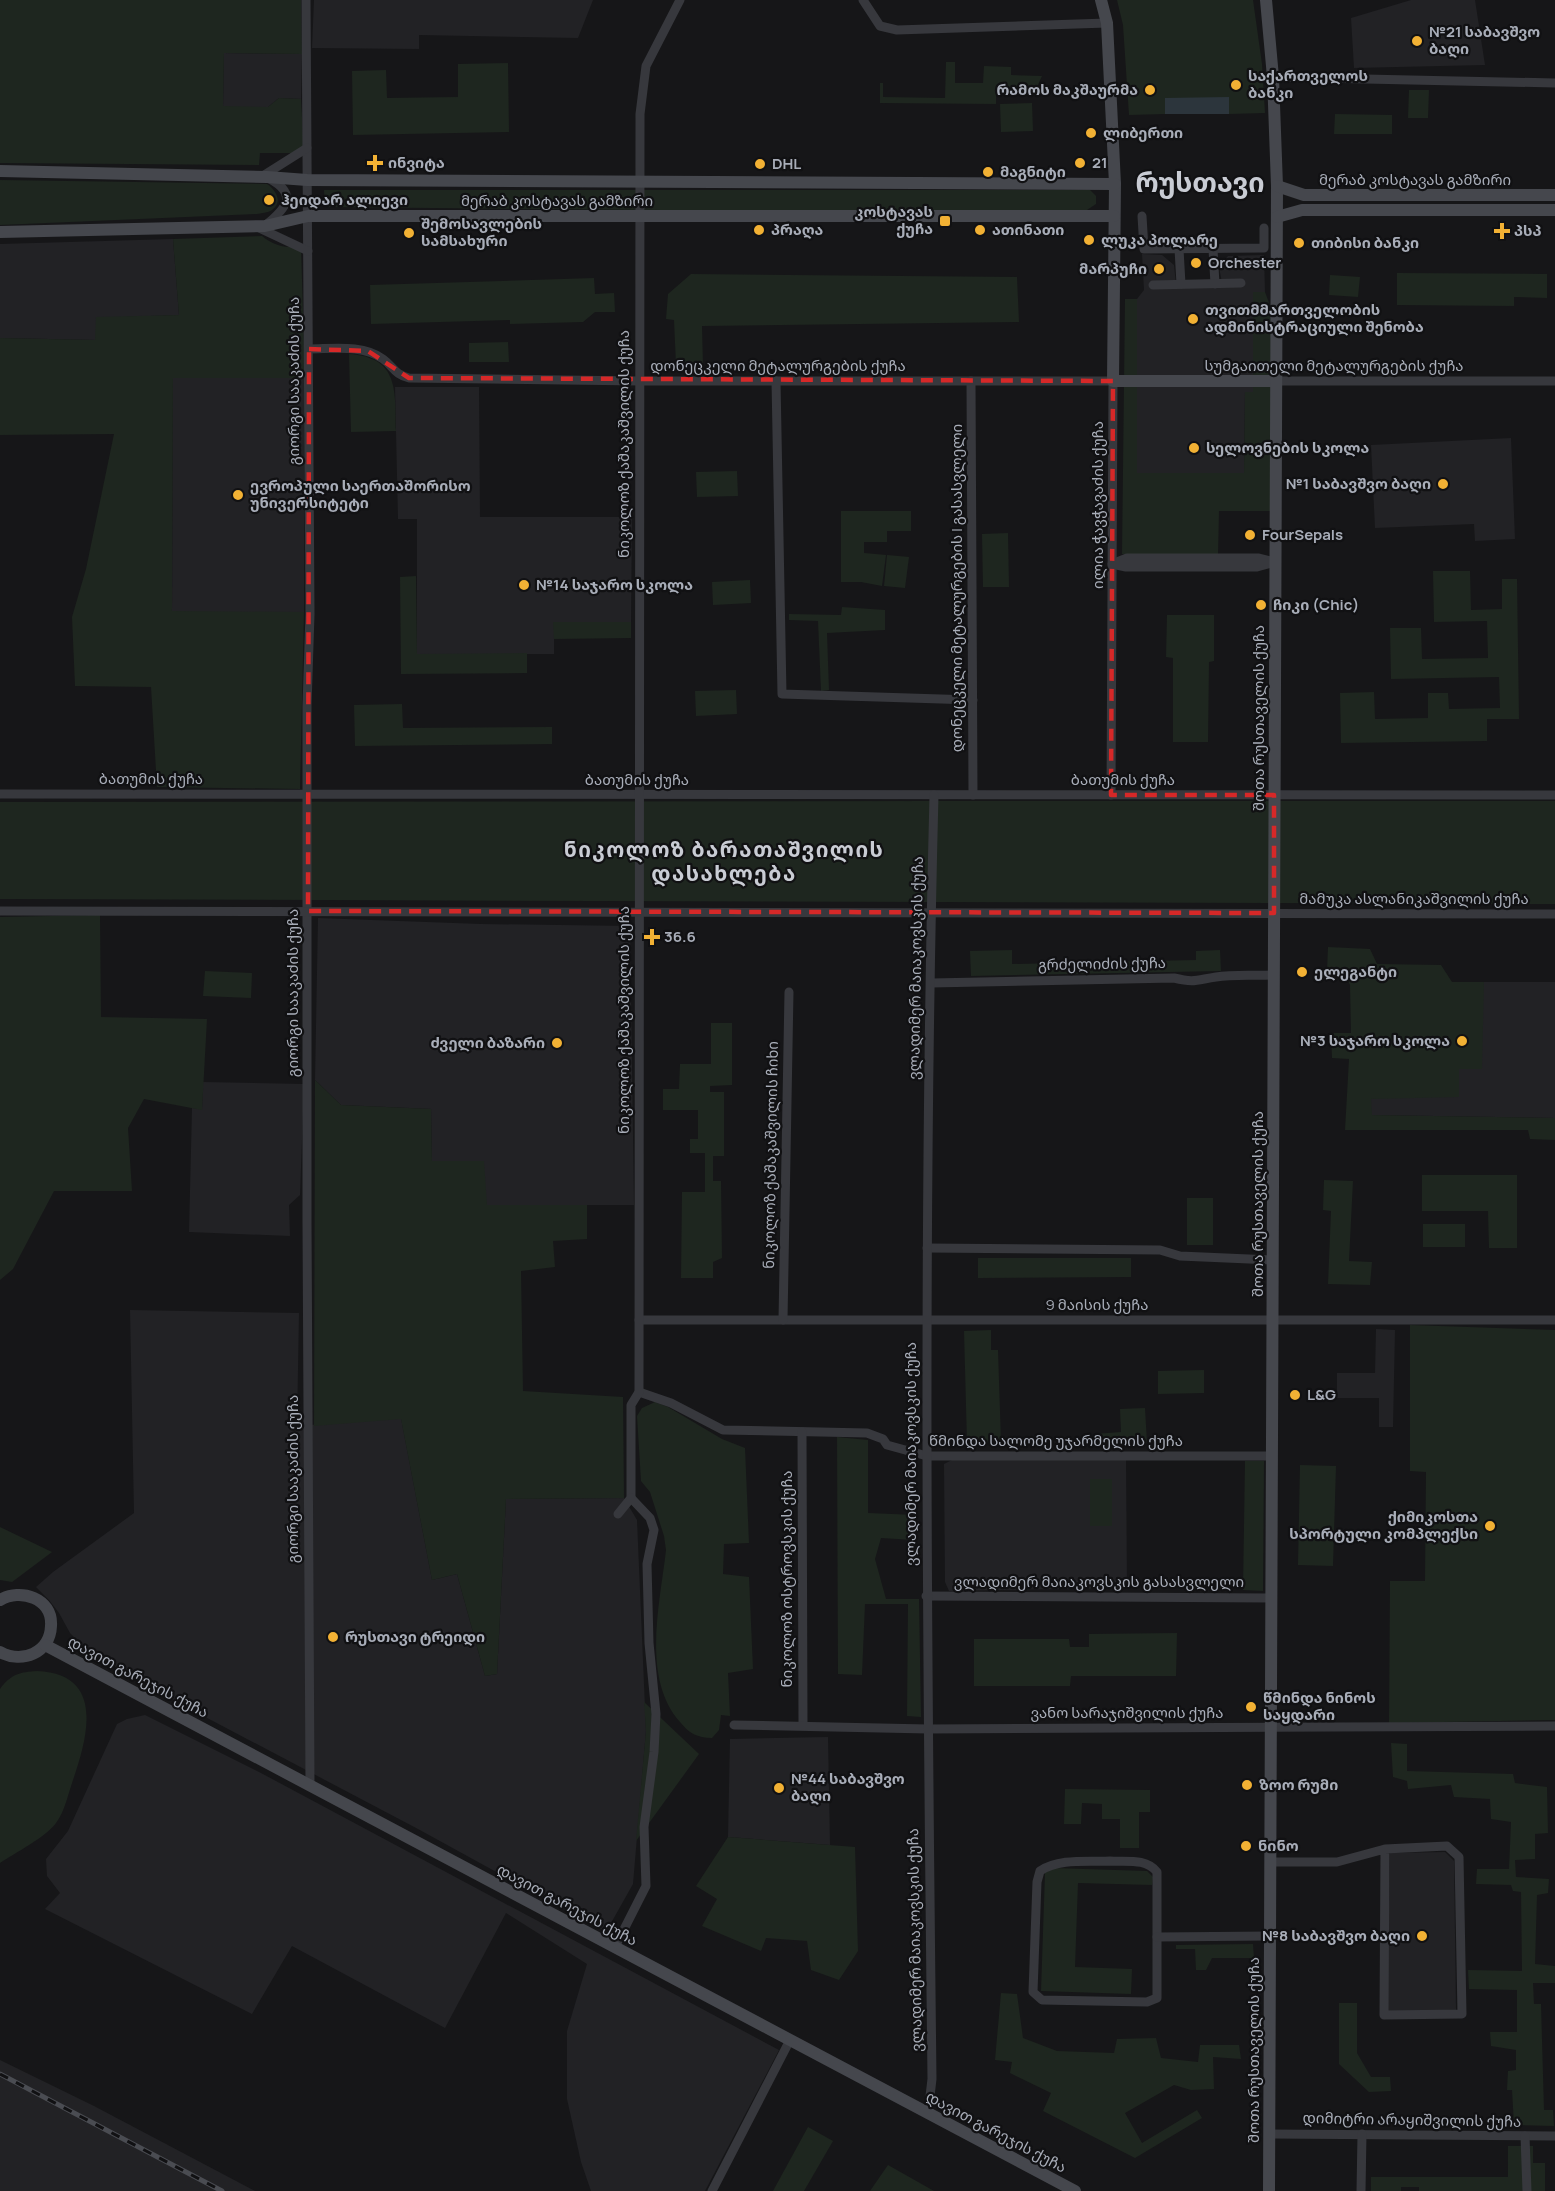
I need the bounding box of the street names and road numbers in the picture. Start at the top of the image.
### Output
street label: მერაბ კოსტავას გამზირი [1319,169,1511,190]
street label: მერაბ კოსტავას გამზირი [461,190,653,211]
street label: გიორგი სააკაძის ქუჩა [283,297,304,465]
street label: ნიკოლოზ ქაშაკაშვილის ქუჩა [613,330,634,558]
street label: დონეცკელი მეტალურგების ქუჩა [650,355,906,376]
street label: სუმგაითელი მეტალურგების ქუჩა [1204,355,1464,376]
street label: ილია ჭავჭავაძის ქუჩა [1087,421,1108,589]
street label: დონეცკელი მეტალურგების I გასასვლელი [946,424,967,752]
street label: შოთა რუსთაველის ქუჩა [1248,625,1269,811]
street label: ბათუმის ქუჩა [99,768,203,789]
street label: ბათუმის ქუჩა [585,769,689,790]
street label: ბათუმის ქუჩა [1071,769,1175,790]
street label: ვლადიმერ მაიაკოვსკის ქუჩა [903,856,928,1080]
street label: მამუკა ასლანიკაშვილის ქუჩა [1299,888,1529,909]
street label: ნიკოლოზ ქაშაკაშვილის ქუჩა [613,906,634,1134]
street label: გიორგი სააკაძის ქუჩა [282,909,303,1077]
street label: გრძელიძის ქუჩა [1038,952,1166,975]
street label: ნიკოლოზ ქაშაკაშვილის ჩიხი [758,1041,783,1269]
street label: შოთა რუსთაველის ქუჩა [1247,1111,1268,1297]
street label: 9 მაისის ქუჩა [1045,1294,1149,1315]
street label: ვლადიმერ მაიაკოვსკის ქუჩა [900,1342,921,1566]
street label: გიორგი სააკაძის ქუჩა [282,1395,303,1563]
street label: წმინდა სალომე უჯარმელის ქუჩა [929,1430,1183,1451]
street label: ნიკოლოზ ოსტროვსკის ქუჩა [776,1470,797,1688]
street label: ვლადიმერ მაიაკოვსკის გასასვლელი [954,1571,1244,1592]
street label: დავით გარეჯის ქუჩა [64,1631,212,1723]
street label: ვანო სარაჯიშვილის ქუჩა [1030,1702,1224,1723]
street label: ვლადიმერ მაიაკოვსკის ქუჩა [902,1828,927,2052]
street label: დავით გარეჯის ქუჩა [493,1859,641,1951]
street label: შოთა რუსთაველის ქუჩა [1243,1957,1264,2143]
street label: დავით გარეჯის ქუჩა [922,2086,1070,2178]
street label: დიმიტრი არაყიშვილის ქუჩა [1302,2107,1522,2132]

